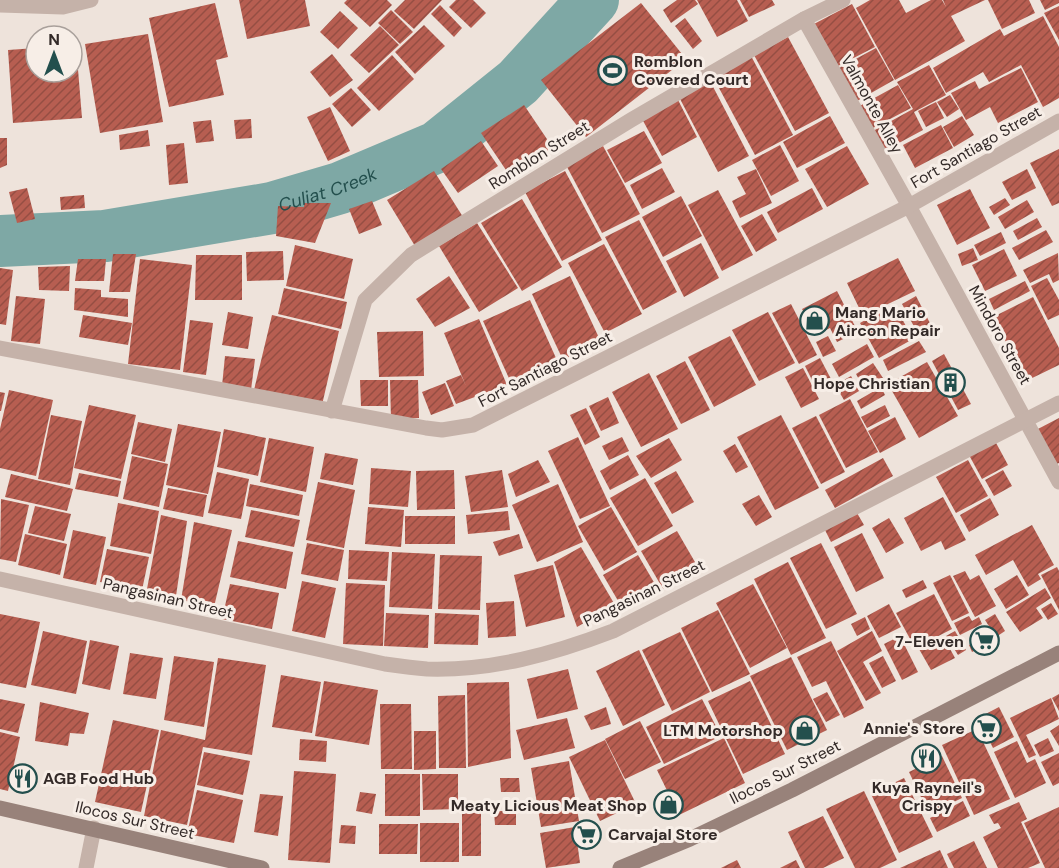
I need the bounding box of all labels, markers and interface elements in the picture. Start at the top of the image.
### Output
north arrow [24,24,84,84]
text: N [48,29,60,50]
place label: Romblon Covered Court [634,51,749,90]
street label: Valmonte Alley [836,51,908,157]
sports icon: Romblon Covered Court [597,54,629,86]
street label: Fort Santiago Street [907,101,1045,193]
street label: Romblon Street [485,116,593,194]
water label: Culiat Creek [275,161,381,217]
street label: Mindoro Street [964,281,1036,389]
place label: Mang Mario Aircon Repair [835,302,941,341]
shop icon: Mang Mario Aircon Repair [798,305,830,337]
street label: Fort Santiago Street [474,326,616,412]
building icon: Hope Christian [935,367,967,399]
place label: Hope Christian [813,373,930,394]
street label: Pangasinan Street [580,554,708,632]
street label: Pangasinan Street [101,573,235,623]
supermarket icon: 7-Eleven [969,625,1001,657]
place label: 7-Eleven [895,631,964,652]
supermarket icon: Annie's Store [970,712,1002,744]
shop icon: LTM Motorshop [788,714,820,746]
place label: Annie's Store [863,718,965,739]
place label: LTM Motorshop [663,720,783,741]
street label: Ilocos Sur Street [726,735,844,809]
restaurant icon: Kuya Rayneil's Crispy [911,743,943,775]
restaurant icon: AGB Food Hub [6,762,38,794]
place label: AGB Food Hub [43,768,154,789]
place label: Kuya Rayneil's Crispy [872,777,982,816]
shop icon: Meaty Licious Meat Shop [652,789,684,821]
place label: Meaty Licious Meat Shop [451,795,647,816]
street label: Ilocos Sur Street [73,796,197,844]
supermarket icon: Carvajal Store [571,818,603,850]
place label: Carvajal Store [608,824,718,845]

